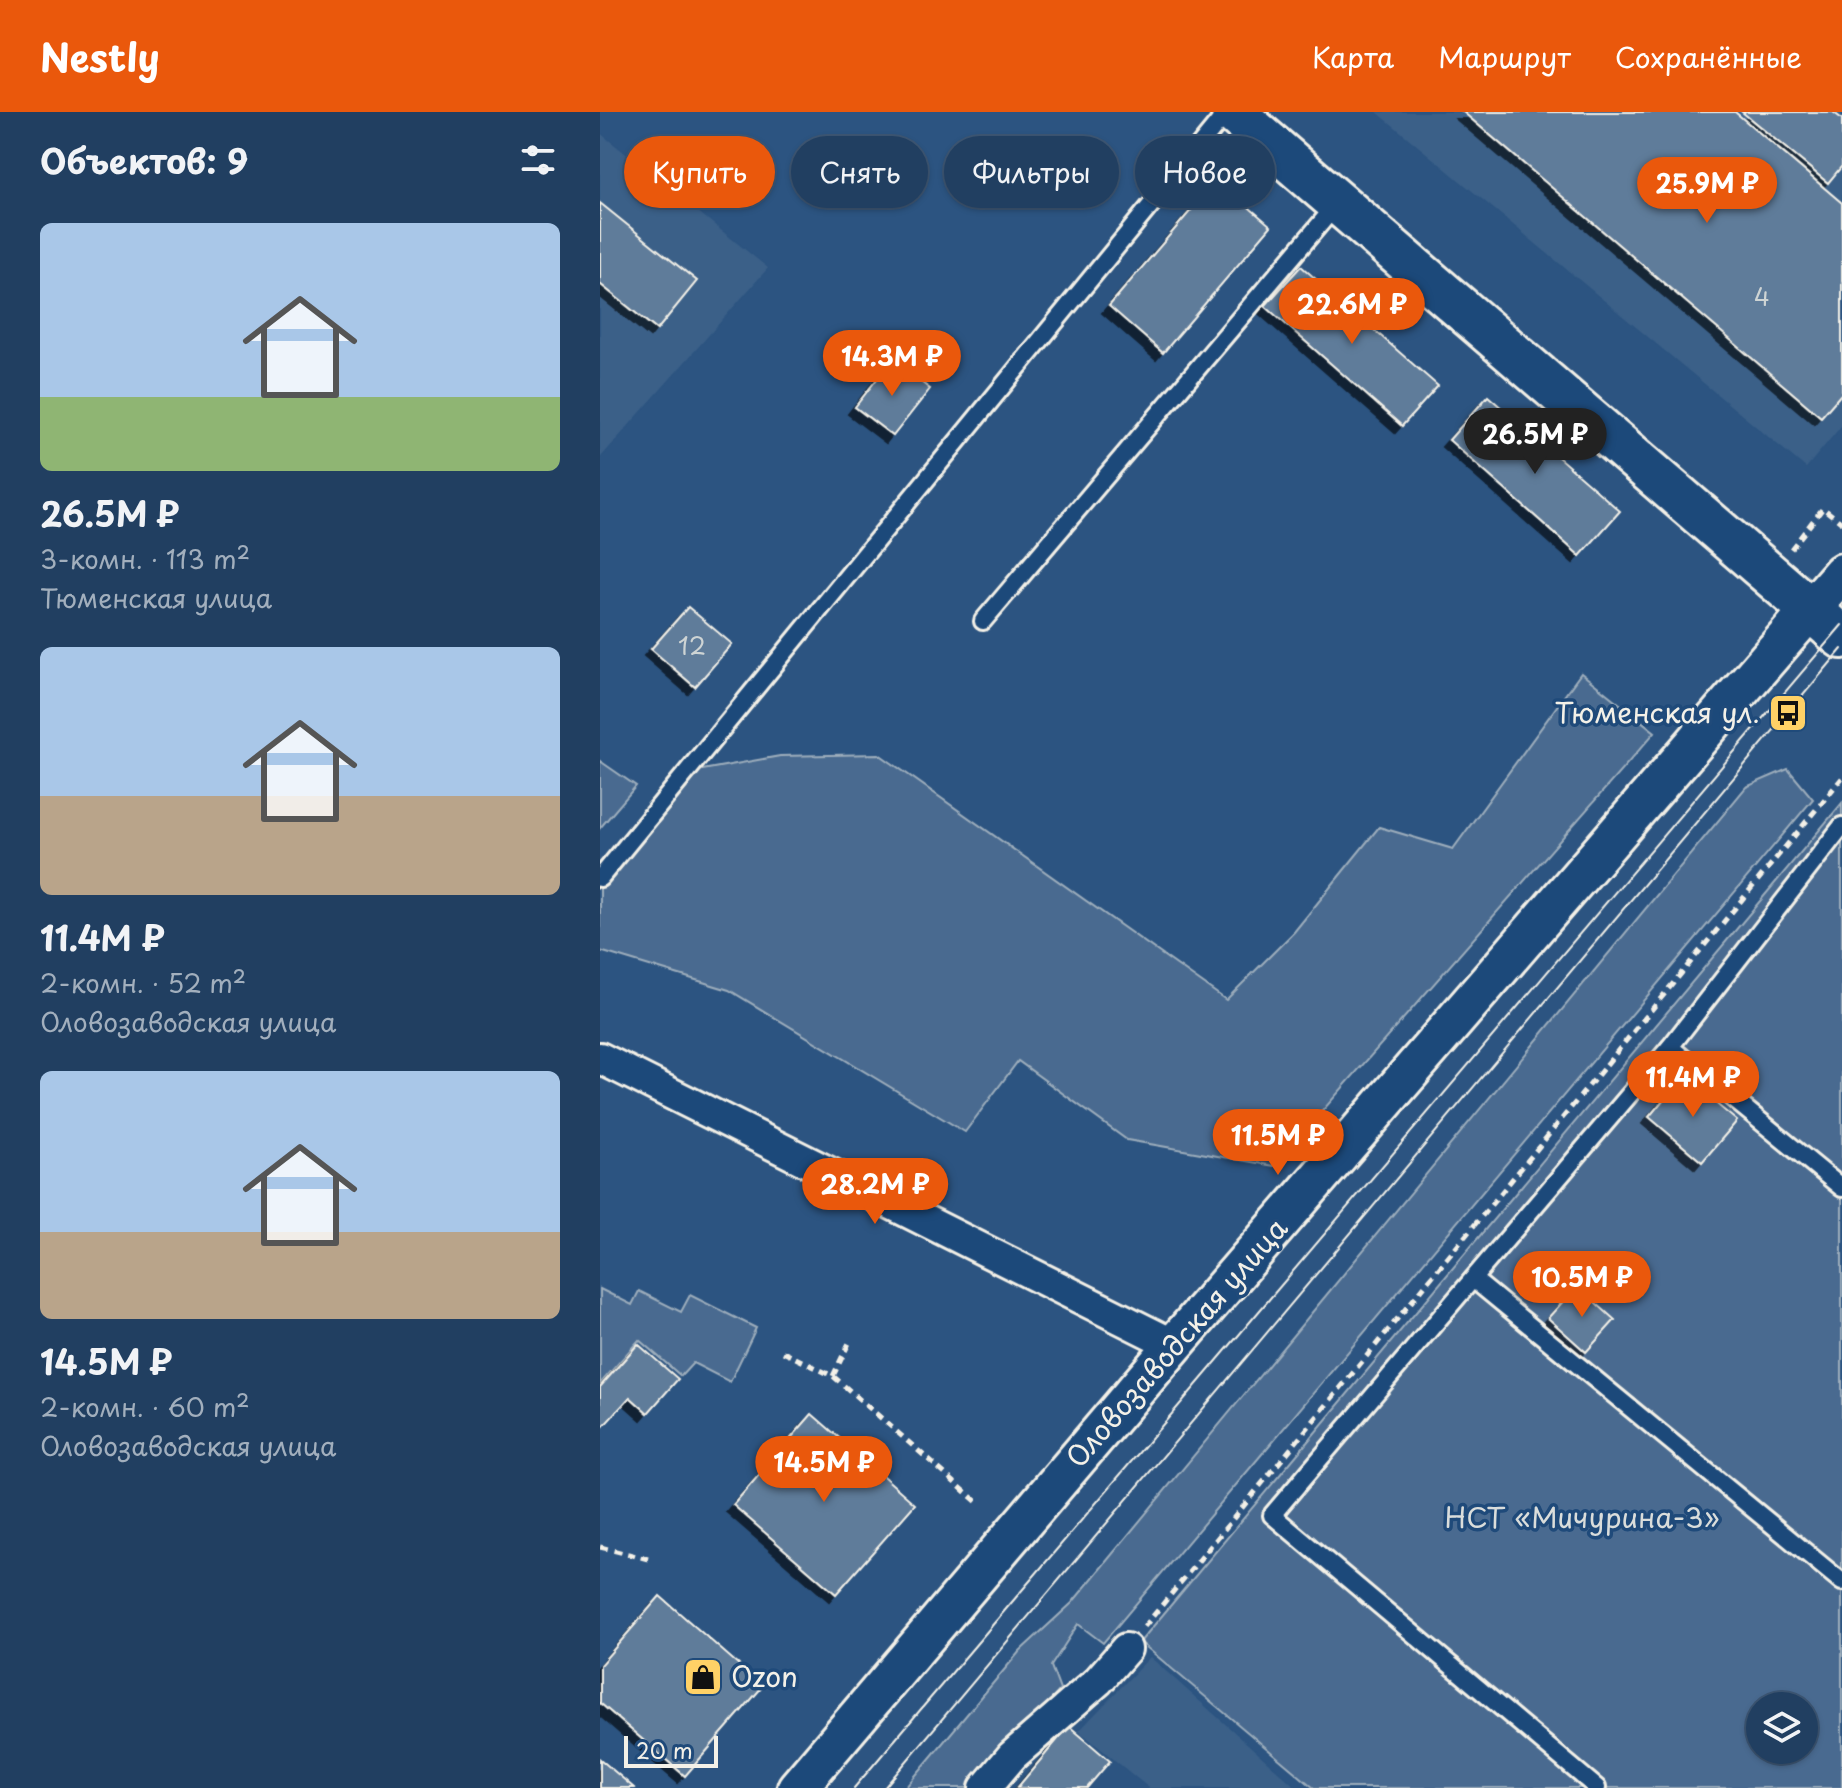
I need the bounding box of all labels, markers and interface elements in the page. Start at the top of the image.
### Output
text: Nestly [40,28,160,85]
text: Карта [1312,35,1394,78]
text: Маршрут [1438,35,1571,78]
text: Сохранённые [1615,35,1802,78]
text: Объектов: 9 [40,134,248,186]
chip: Купить [624,136,775,208]
chip: Снять [791,136,928,208]
chip: Фильтры [944,136,1119,208]
chip: Новое [1135,136,1275,208]
icon: filters [516,138,560,182]
pin: 25.9M ₽ [1633,157,1781,225]
text: 25.9M ₽ [1655,163,1759,202]
icon: home [228,275,372,419]
pin: 22.6M ₽ [1278,278,1426,346]
house number: 4 [1754,278,1770,314]
text: 22.6M ₽ [1297,284,1407,323]
pin: 14.3M ₽ [818,330,966,398]
text: 14.3M ₽ [841,336,943,375]
pin: 26.5M ₽ [1461,408,1609,476]
text: 26.5M ₽ [1482,414,1588,453]
text: 26.5M ₽ [40,487,180,539]
text: 3-комн. · 113 m² [40,539,250,578]
text: Тюменская улица [40,578,272,617]
house number: 12 [678,627,706,663]
place label: Тюменская ул. [1554,690,1760,733]
bus stop icon: Тюменская ул. [1767,692,1809,734]
icon: home [228,699,372,843]
text: 11.4M ₽ [40,911,165,963]
text: 2-комн. · 52 m² [40,963,246,1002]
text: Оловозаводская улица [40,1002,336,1041]
pin: 11.4M ₽ [1619,1051,1767,1119]
text: 11.4M ₽ [1645,1057,1741,1096]
pin: 11.5M ₽ [1204,1109,1352,1177]
text: 11.5M ₽ [1231,1115,1325,1154]
icon: home [228,1123,372,1267]
pin: 28.2M ₽ [801,1158,949,1226]
text: 28.2M ₽ [820,1164,930,1203]
street label: Оловозаводская улица [1055,1207,1297,1477]
pin: 10.5M ₽ [1508,1251,1656,1319]
text: 10.5M ₽ [1531,1257,1633,1296]
text: 14.5M ₽ [40,1335,173,1387]
text: 2-комн. · 60 m² [40,1387,250,1426]
text: Оловозаводская улица [40,1426,336,1465]
pin: 14.5M ₽ [750,1436,898,1504]
text: 14.5M ₽ [773,1442,875,1481]
park label: НСТ «Мичурина-3» [1444,1495,1720,1538]
place label: Ozon [731,1654,798,1697]
shop icon: Ozon [682,1656,724,1698]
map controls [1746,1692,1818,1764]
button: layers [1746,1692,1818,1764]
scale bar [624,1732,718,1768]
text: 20 m [636,1733,693,1766]

